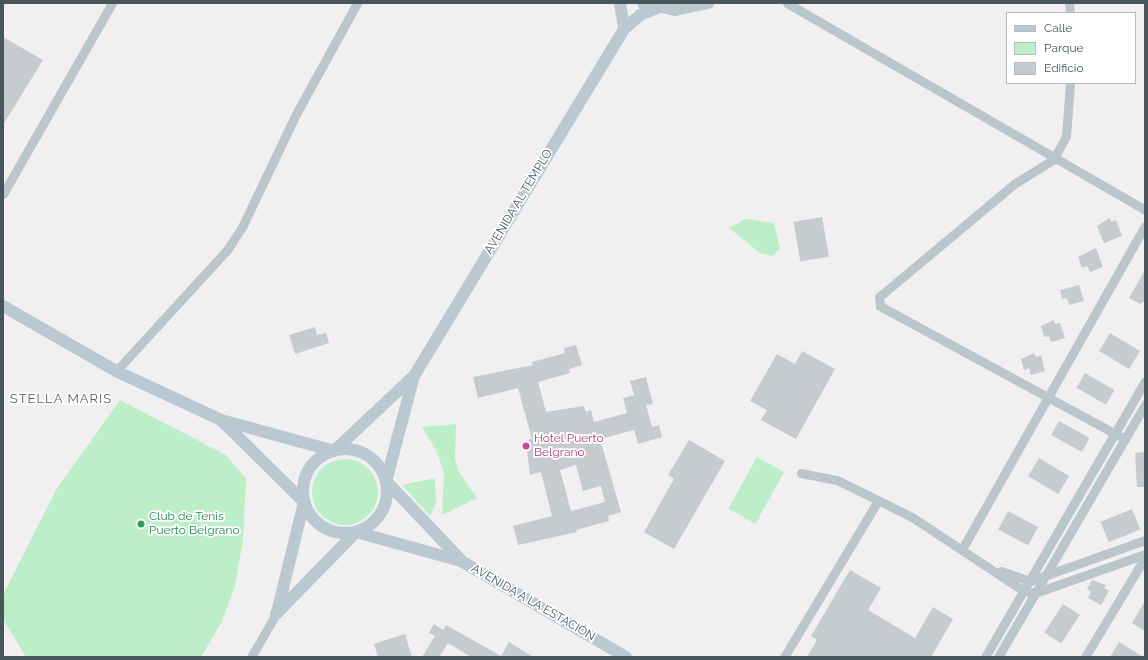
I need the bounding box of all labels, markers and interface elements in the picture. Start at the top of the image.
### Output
legend [1006,12,1136,84]
text: Calle [1044,21,1072,35]
text: Parque [1044,41,1084,55]
text: Edificio [1044,61,1084,75]
street label: AVENIDA AL TEMPLO [482,146,556,258]
district label: STELLA MARIS [10,391,112,407]
place label: Hotel Puerto Belgrano [534,432,604,460]
marker: Hotel Puerto Belgrano [521,441,531,451]
place label: Club de Tenis Puerto Belgrano [149,510,240,538]
marker: Club de Tenis Puerto Belgrano [136,519,146,529]
street label: AVENIDA A LA ESTACIÓN [468,561,598,645]

